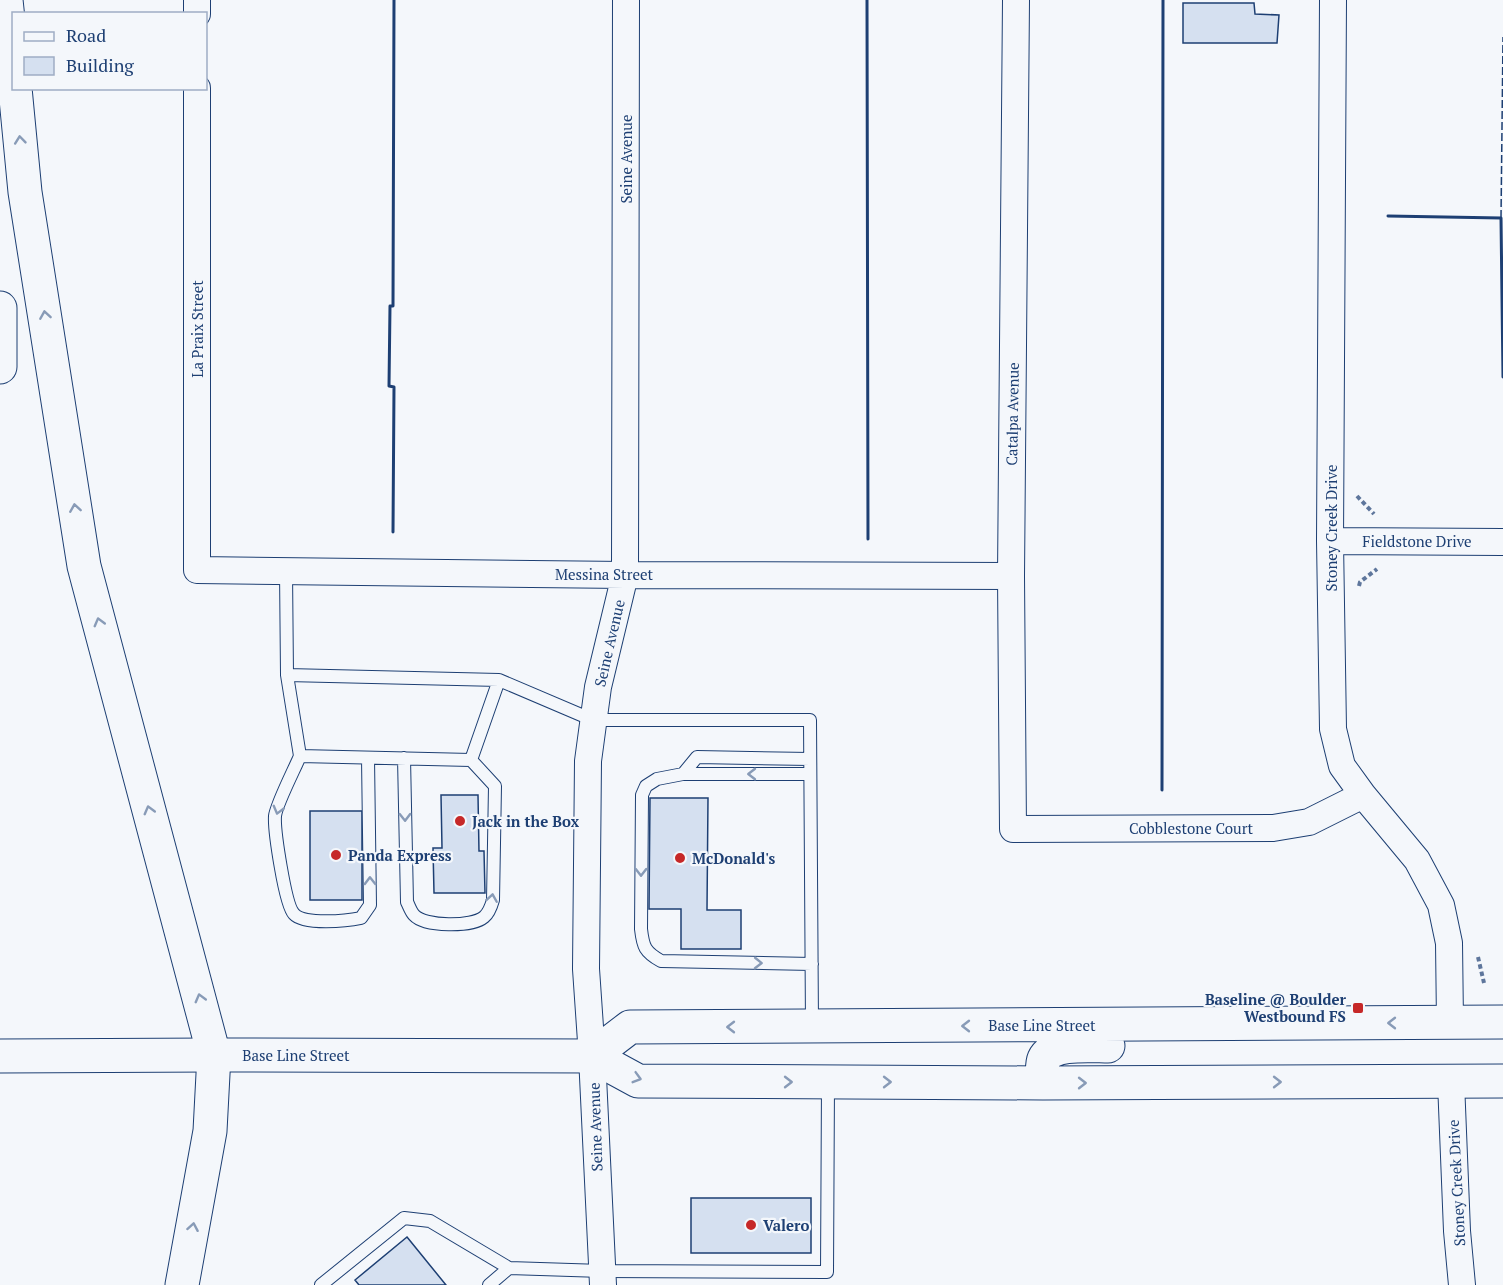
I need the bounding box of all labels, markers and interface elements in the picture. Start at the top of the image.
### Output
legend [12,12,207,90]
text: Road [66,23,106,47]
text: Building [66,53,134,77]
street label: Seine Avenue [616,114,636,204]
one-way arrow [14,136,27,145]
street label: La Praix Street [187,280,207,378]
one-way arrow [39,311,51,320]
street label: Catalpa Avenue [1001,362,1023,466]
street label: Stoney Creek Drive [1321,465,1341,591]
one-way arrow [69,503,81,513]
street label: Fieldstone Drive [1362,531,1472,551]
street label: Messina Street [555,564,654,584]
street label: Seine Avenue [589,597,629,689]
one-way arrow [94,617,106,628]
one-way arrow [747,768,756,780]
one-way arrow [144,805,157,815]
one-way arrow [273,805,286,815]
place label: Jack in the Box [472,811,580,831]
one-way arrow [399,812,411,821]
marker: Jack in the Box [453,814,467,828]
street label: Cobblestone Court [1129,818,1253,838]
place label: Panda Express [348,845,452,865]
marker: Panda Express [329,848,343,862]
place label: McDonald's [692,848,776,868]
marker: McDonald's [673,851,687,865]
one-way arrow [635,868,648,877]
one-way arrow [364,877,376,886]
one-way arrow [485,893,498,903]
one-way arrow [754,957,763,970]
place label: Baseline @ Boulder Westbound FS [1205,989,1347,1026]
one-way arrow [194,994,207,1004]
marker: Baseline @ Boulder Westbound FS [1351,1001,1365,1015]
street label: Base Line Street [988,1015,1096,1035]
one-way arrow [1387,1017,1396,1029]
one-way arrow [961,1020,970,1032]
one-way arrow [726,1021,735,1033]
street label: Base Line Street [242,1045,350,1065]
one-way arrow [632,1071,642,1084]
one-way arrow [783,1075,792,1088]
one-way arrow [882,1076,891,1088]
one-way arrow [1272,1076,1281,1088]
one-way arrow [1077,1077,1086,1089]
street label: Seine Avenue [583,1082,607,1172]
street label: Stoney Creek Drive [1443,1119,1469,1247]
place label: Valero [763,1215,810,1235]
marker: Valero [744,1218,758,1232]
one-way arrow [186,1223,199,1233]

